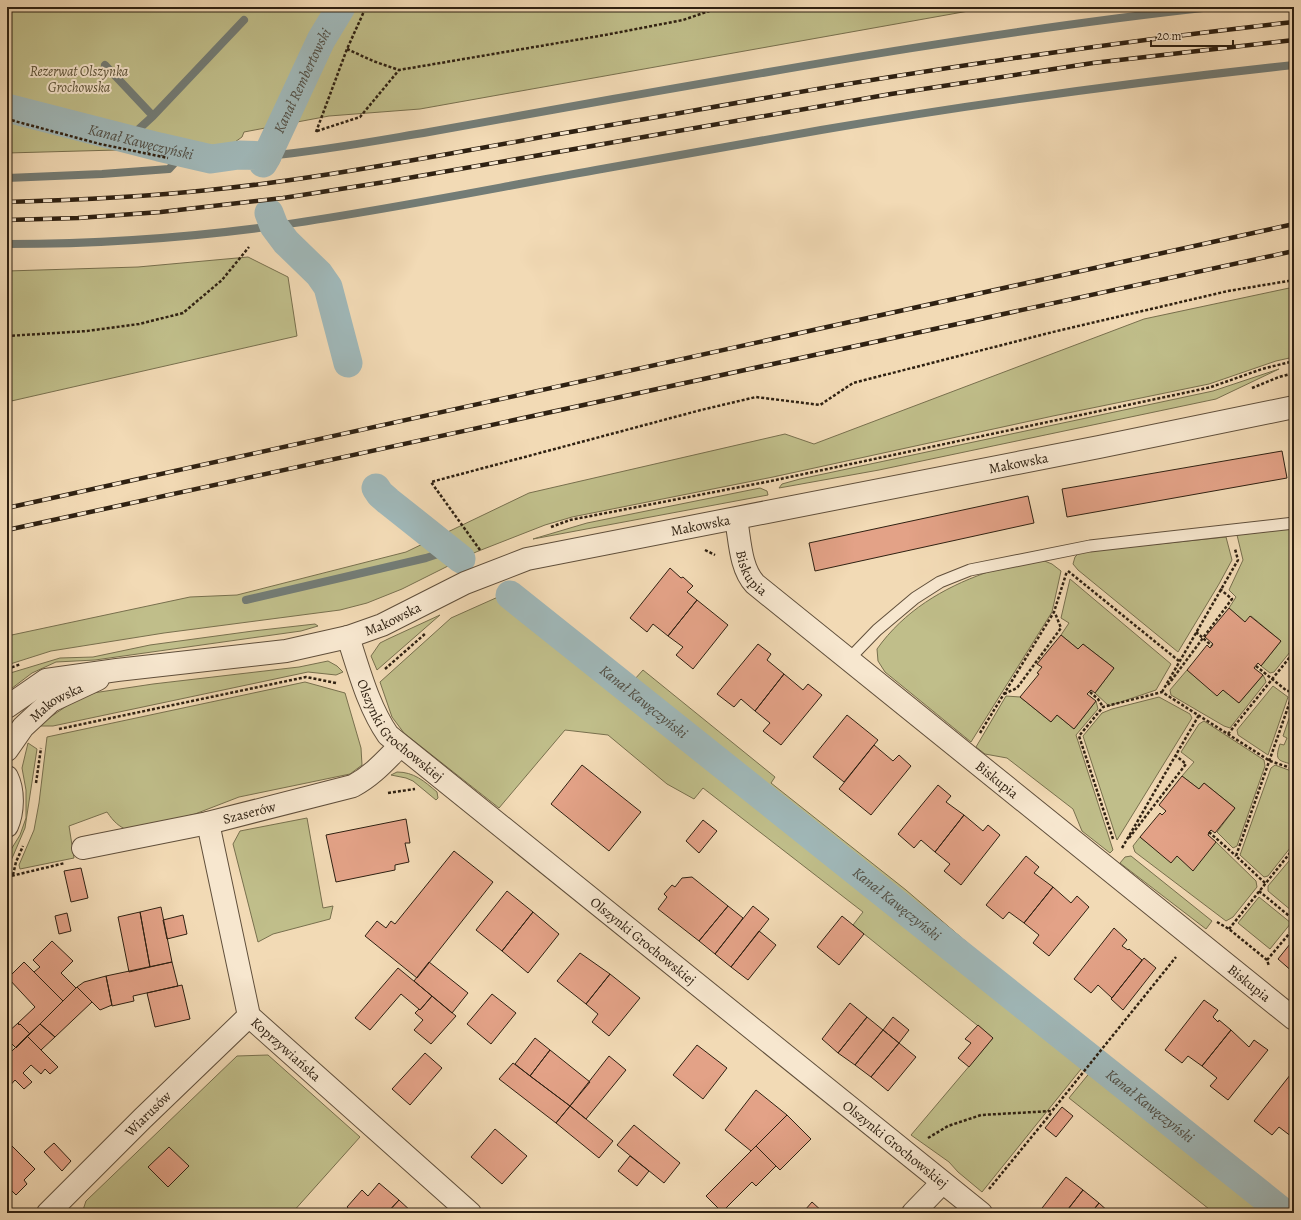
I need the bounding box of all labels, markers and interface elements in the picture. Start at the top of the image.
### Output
scale bar [1151,22,1233,48]
water label: Kanał Rembertowski [269,24,336,137]
text: 20 m [1157,28,1181,44]
park label: Rezerwat Olszynka Grochowska [30,62,129,97]
water label: Kanał Kawęczyński [86,119,195,165]
street label: Makowska [987,448,1050,478]
street label: Makowska [669,510,732,540]
street label: Biskupia [731,549,772,600]
street label: Makowska [362,597,425,640]
water label: Kanał Kawęczyński [595,660,692,743]
street label: Olszynki Grochowskiej [353,676,448,786]
street label: Makowska [25,678,86,726]
street label: Biskupia [972,756,1023,803]
street label: Szaserów [221,797,278,828]
water label: Kanał Kawęczyński [848,862,945,945]
street label: Olszynki Grochowskiej [586,892,700,989]
street label: Biskupia [1224,960,1275,1006]
street label: Koprzywiańska [247,1013,326,1086]
water label: Kanał Kawęczyński [1102,1065,1198,1147]
street label: Wiarusów [120,1086,175,1141]
street label: Olszynki Grochowskiej [839,1096,952,1192]

